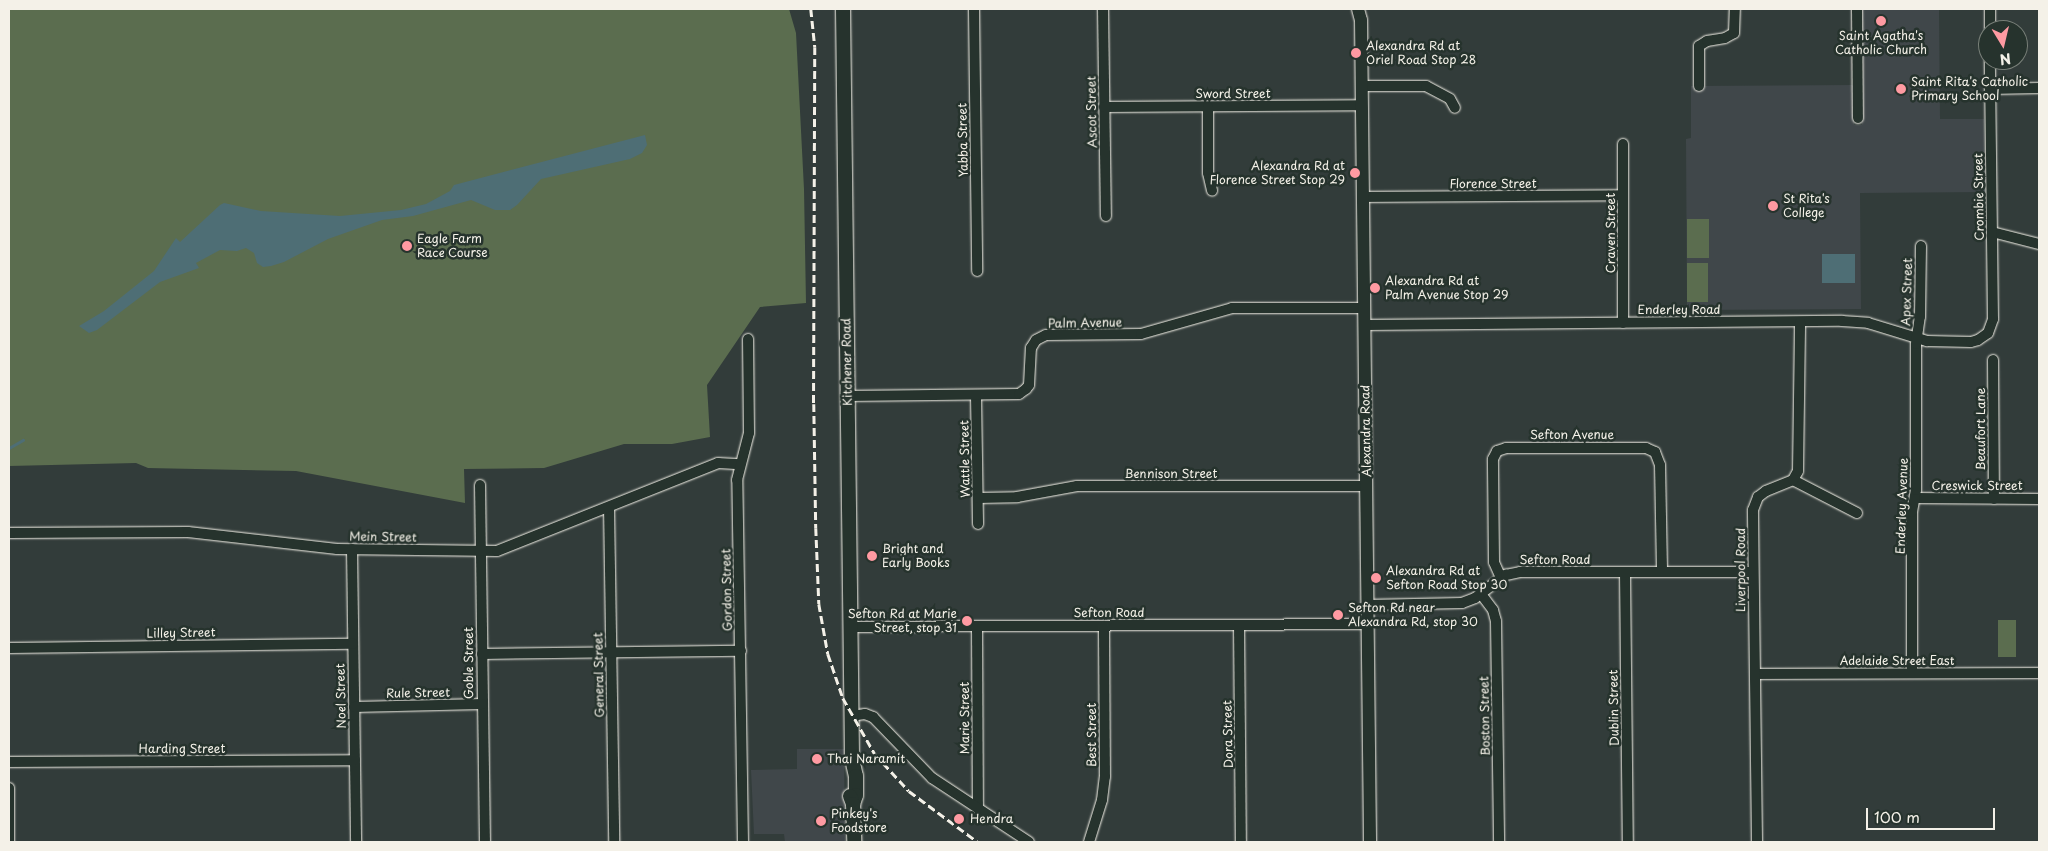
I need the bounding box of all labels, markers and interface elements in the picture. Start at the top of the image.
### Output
marker: Saint Agatha's Catholic Church [1875,15,1887,27]
north arrow [1978,20,2028,70]
place label: Saint Agatha's Catholic Church [1835,29,1927,57]
place label: Alexandra Rd at Oriel Road Stop 28 [1366,39,1476,67]
marker: Alexandra Rd at Oriel Road Stop 28 [1350,47,1362,59]
text: N [1998,48,2012,71]
street label: Ascot Street [1084,75,1100,149]
place label: Saint Rita's Catholic Primary School [1911,75,2028,103]
marker: Saint Rita's Catholic Primary School [1895,83,1907,95]
street label: Sword Street [1195,87,1271,101]
street label: Yabba Street [955,102,971,178]
street label: Crombie Street [1971,153,1987,241]
place label: Alexandra Rd at Florence Street Stop 29 [1208,159,1345,187]
marker: Alexandra Rd at Florence Street Stop 29 [1349,167,1361,179]
street label: Florence Street [1449,177,1537,191]
street label: Craven Street [1604,192,1618,274]
place label: St Rita's College [1783,192,1830,220]
marker: St Rita's College [1767,200,1779,212]
place label: Eagle Farm Race Course [417,232,489,260]
marker: Eagle Farm Race Course [401,240,413,252]
street label: Apex Street [1899,257,1915,327]
place label: Alexandra Rd at Palm Avenue Stop 29 [1385,274,1507,302]
marker: Alexandra Rd at Palm Avenue Stop 29 [1369,282,1381,294]
street label: Enderley Road [1637,303,1721,317]
street label: Palm Avenue [1048,315,1122,331]
street label: Kitchener Road [839,318,855,406]
street label: Alexandra Road [1358,385,1374,477]
street label: Beaufort Lane [1974,387,1988,471]
street label: Wattle Street [957,420,973,498]
street label: Sefton Avenue [1531,428,1613,442]
street label: Enderley Avenue [1893,458,1911,554]
street label: Bennison Street [1125,467,1217,481]
street label: Creswick Street [1931,479,2023,493]
street label: Liverpool Road [1734,528,1748,612]
street label: Mein Street [349,529,417,545]
place label: Bright and Early Books [882,542,951,570]
street label: Gordon Street [719,549,735,631]
marker: Bright and Early Books [866,550,878,562]
street label: Sefton Road [1520,553,1590,567]
place label: Alexandra Rd at Sefton Road Stop 30 [1386,564,1507,592]
marker: Alexandra Rd at Sefton Road Stop 30 [1370,572,1382,584]
place label: Sefton Rd near Alexandra Rd, stop 30 [1348,601,1478,629]
street label: Sefton Road [1074,606,1144,620]
place label: Sefton Rd at Marie Street, stop 31 [847,607,957,635]
marker: Sefton Rd near Alexandra Rd, stop 30 [1332,609,1344,621]
marker: Sefton Rd at Marie Street, stop 31 [961,615,973,627]
street label: Lilley Street [146,625,216,641]
street label: Goble Street [462,627,476,699]
street label: General Street [591,632,607,718]
street label: Adelaide Street East [1838,654,1956,668]
street label: Noel Street [333,663,349,729]
street label: Dublin Street [1606,669,1622,747]
street label: Boston Street [1477,676,1493,756]
street label: Marie Street [958,681,972,755]
street label: Rule Street [386,685,450,701]
street label: Dora Street [1220,700,1236,768]
street label: Best Street [1085,703,1099,767]
street label: Harding Street [139,742,225,756]
place label: Thai Naramit [827,752,905,766]
marker: Thai Naramit [811,753,823,765]
scale bar [1868,798,1997,830]
text: 100 m [1874,805,1920,828]
place label: Pinkey's Foodstore [831,807,887,835]
marker: Hendra [952,812,966,826]
place label: Hendra [970,812,1013,826]
marker: Pinkey's Foodstore [815,815,827,827]

